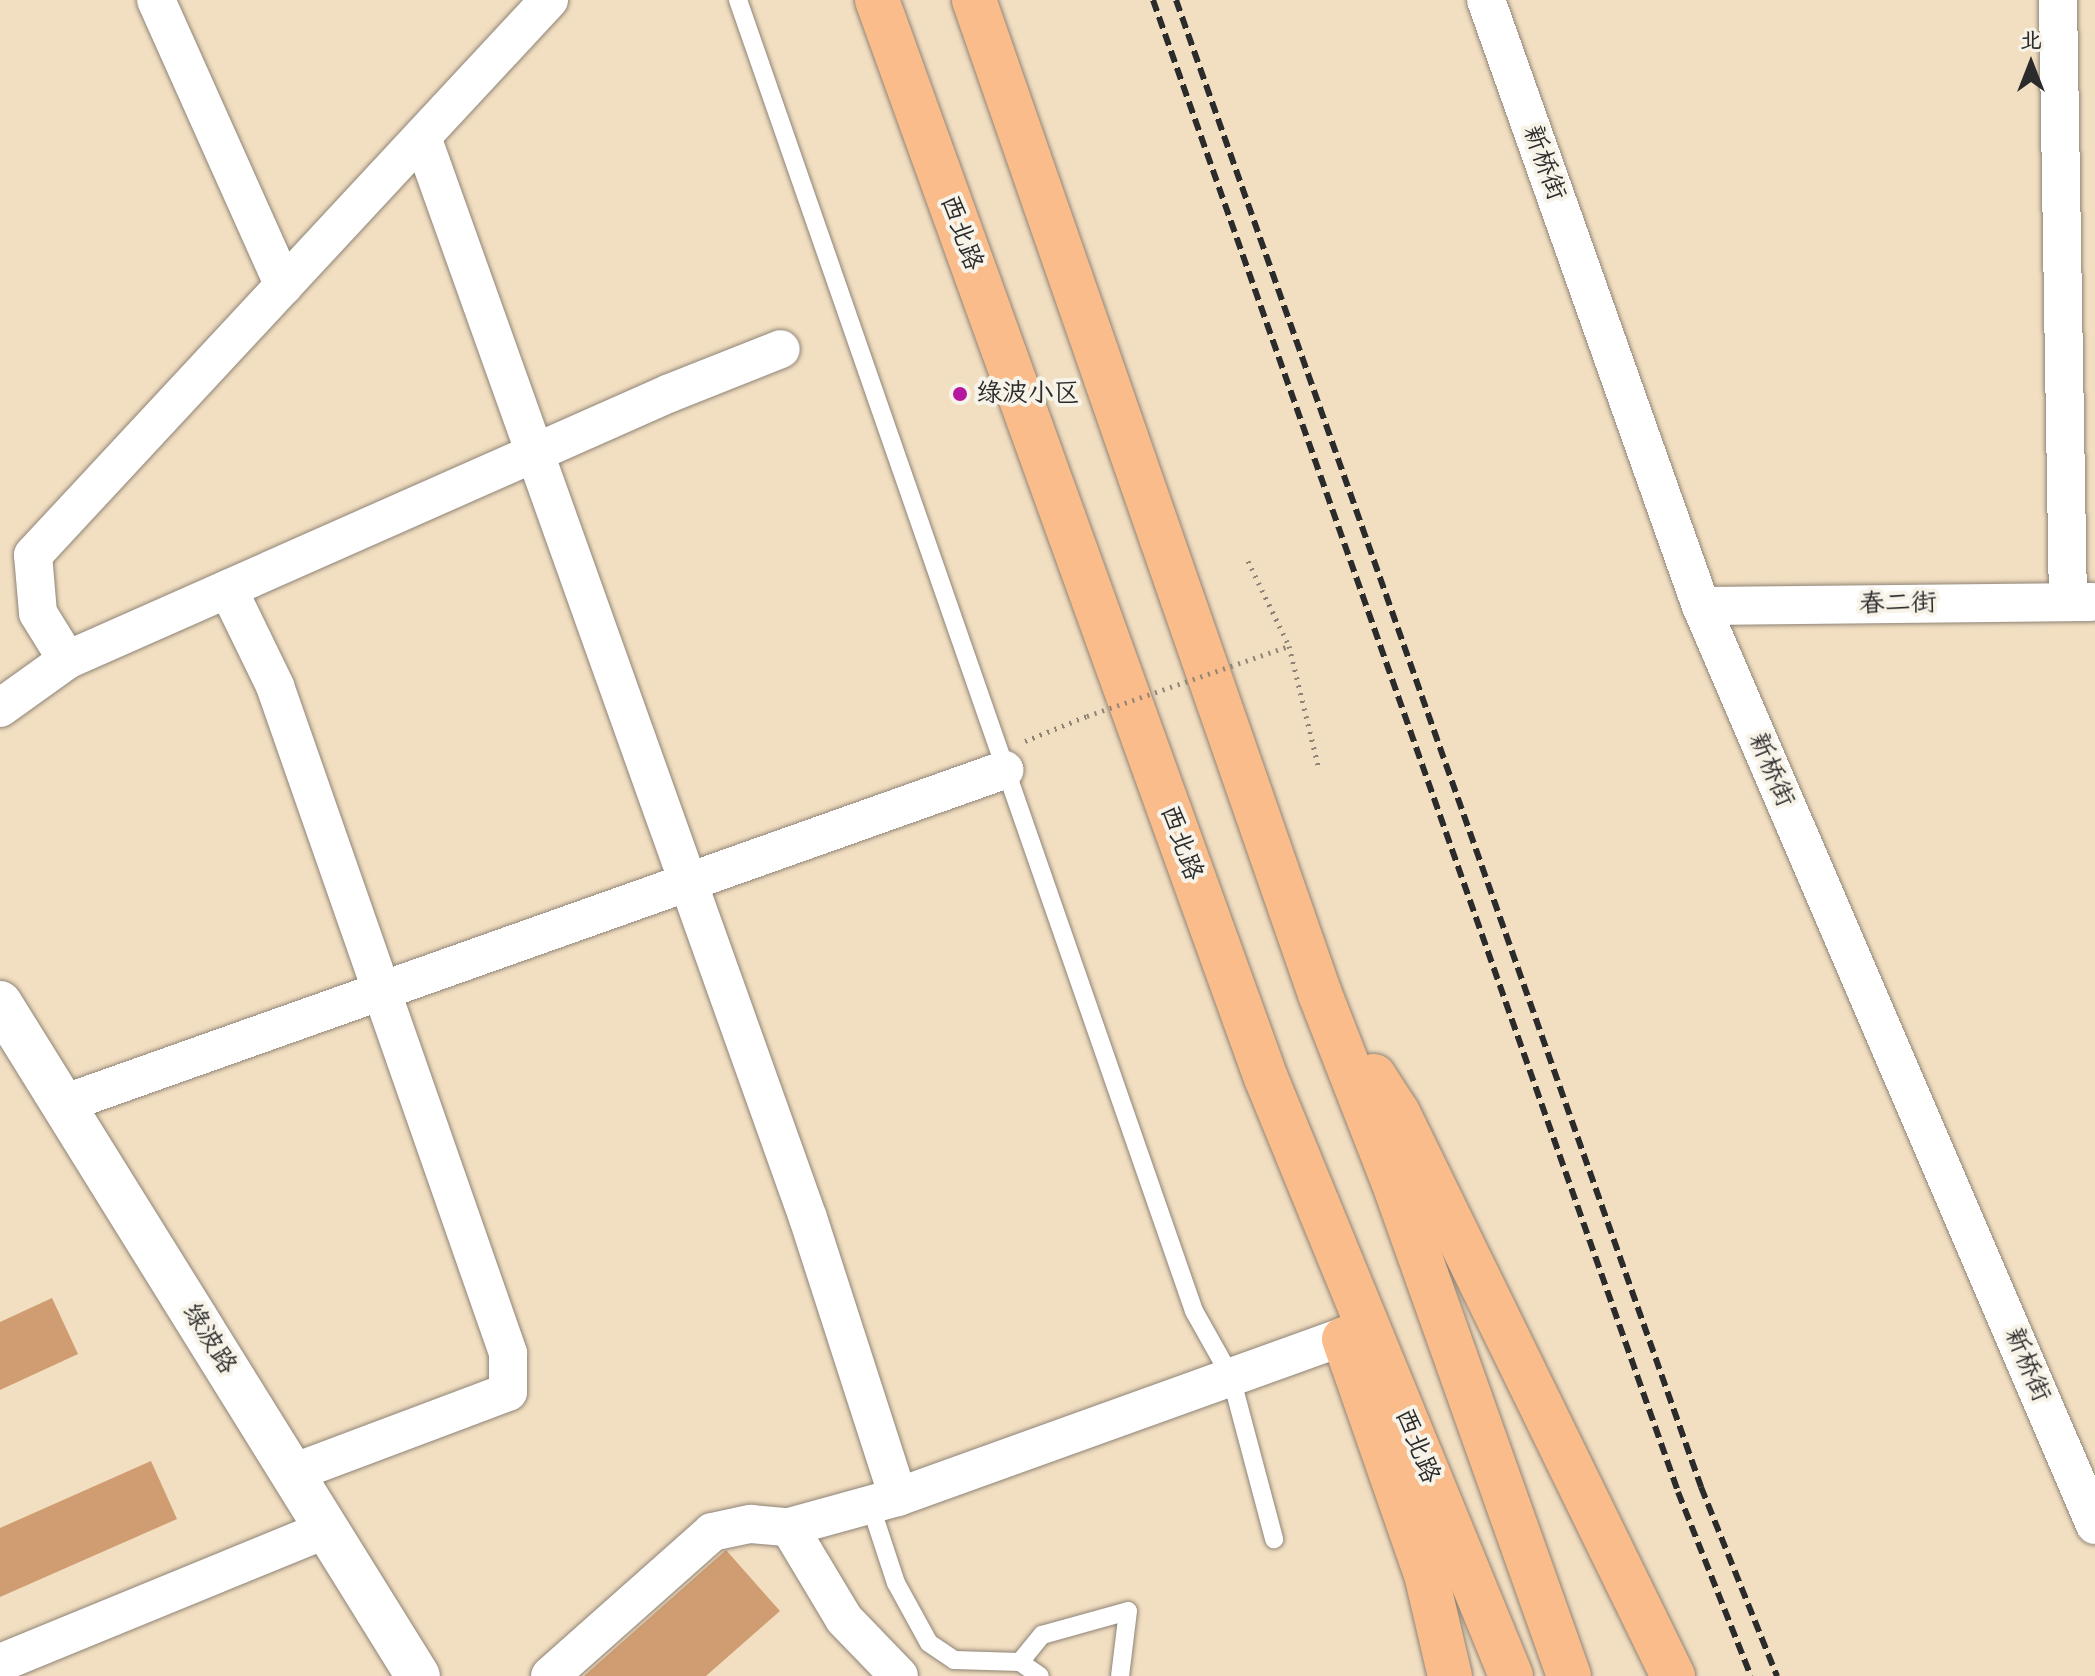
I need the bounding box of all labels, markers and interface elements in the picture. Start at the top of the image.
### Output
north arrow [1991,24,2071,104]
text: 北 [2020,26,2042,54]
street label: 新桥街 [1516,121,1572,205]
street label: 西北路 [933,191,989,275]
place label: 绿波小区 [976,378,1080,410]
marker: 绿波小区 [951,385,969,403]
street label: 春二街 [1859,588,1937,620]
street label: 新桥街 [1741,728,1801,812]
street label: 西北路 [1153,801,1209,885]
street label: 绿波路 [175,1298,243,1380]
street label: 新桥街 [1997,1323,2057,1407]
street label: 西北路 [1388,1404,1446,1488]

